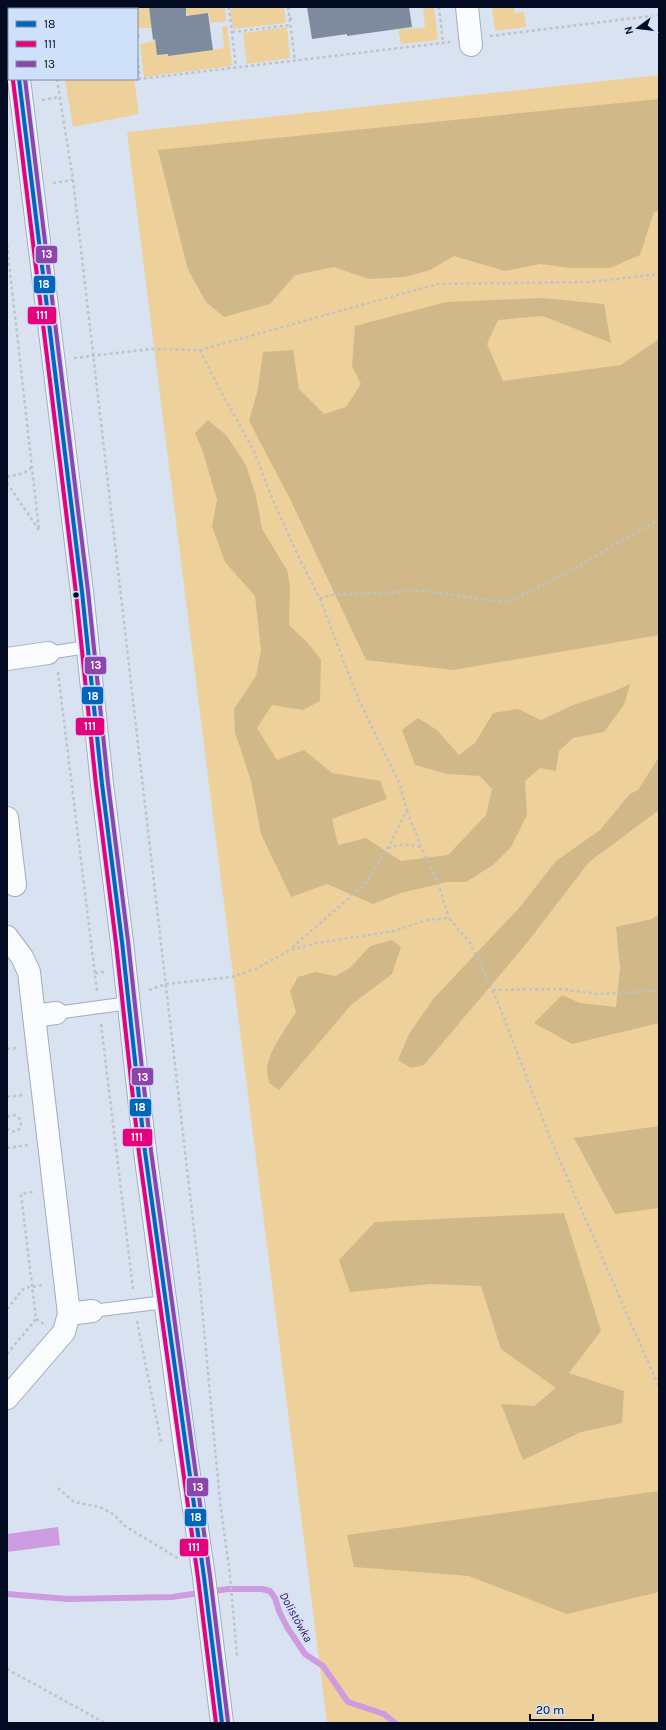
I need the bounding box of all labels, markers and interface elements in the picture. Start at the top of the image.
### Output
legend [8,8,138,80]
north arrow [618,8,658,48]
text: 18 [44,17,55,31]
text: N [622,25,636,36]
text: 111 [44,37,56,51]
text: 13 [44,57,55,71]
line badge: 13 [35,245,58,264]
text: 13 [42,248,53,261]
line badge: 18 [33,275,56,294]
text: 18 [38,278,50,291]
line badge: 111 [27,306,57,325]
text: 111 [36,309,48,322]
unlabelled marker [71,590,81,600]
line badge: 13 [84,656,107,675]
text: 13 [91,659,102,672]
line badge: 18 [81,686,104,705]
text: 18 [87,690,99,703]
line badge: 111 [75,717,105,736]
text: 111 [84,720,96,733]
line badge: 13 [131,1067,154,1086]
text: 13 [138,1071,149,1084]
line badge: 18 [129,1098,152,1117]
text: 18 [134,1101,146,1114]
line badge: 111 [122,1128,153,1147]
text: 111 [131,1131,143,1144]
line badge: 13 [186,1477,209,1497]
text: 13 [193,1481,204,1494]
line badge: 18 [184,1508,207,1527]
text: 18 [190,1511,202,1524]
line badge: 111 [179,1538,209,1557]
text: 111 [188,1541,200,1554]
water label: Dolistówka [277,1590,315,1644]
scale bar [530,1696,593,1722]
text: 20 m [536,1703,564,1717]

